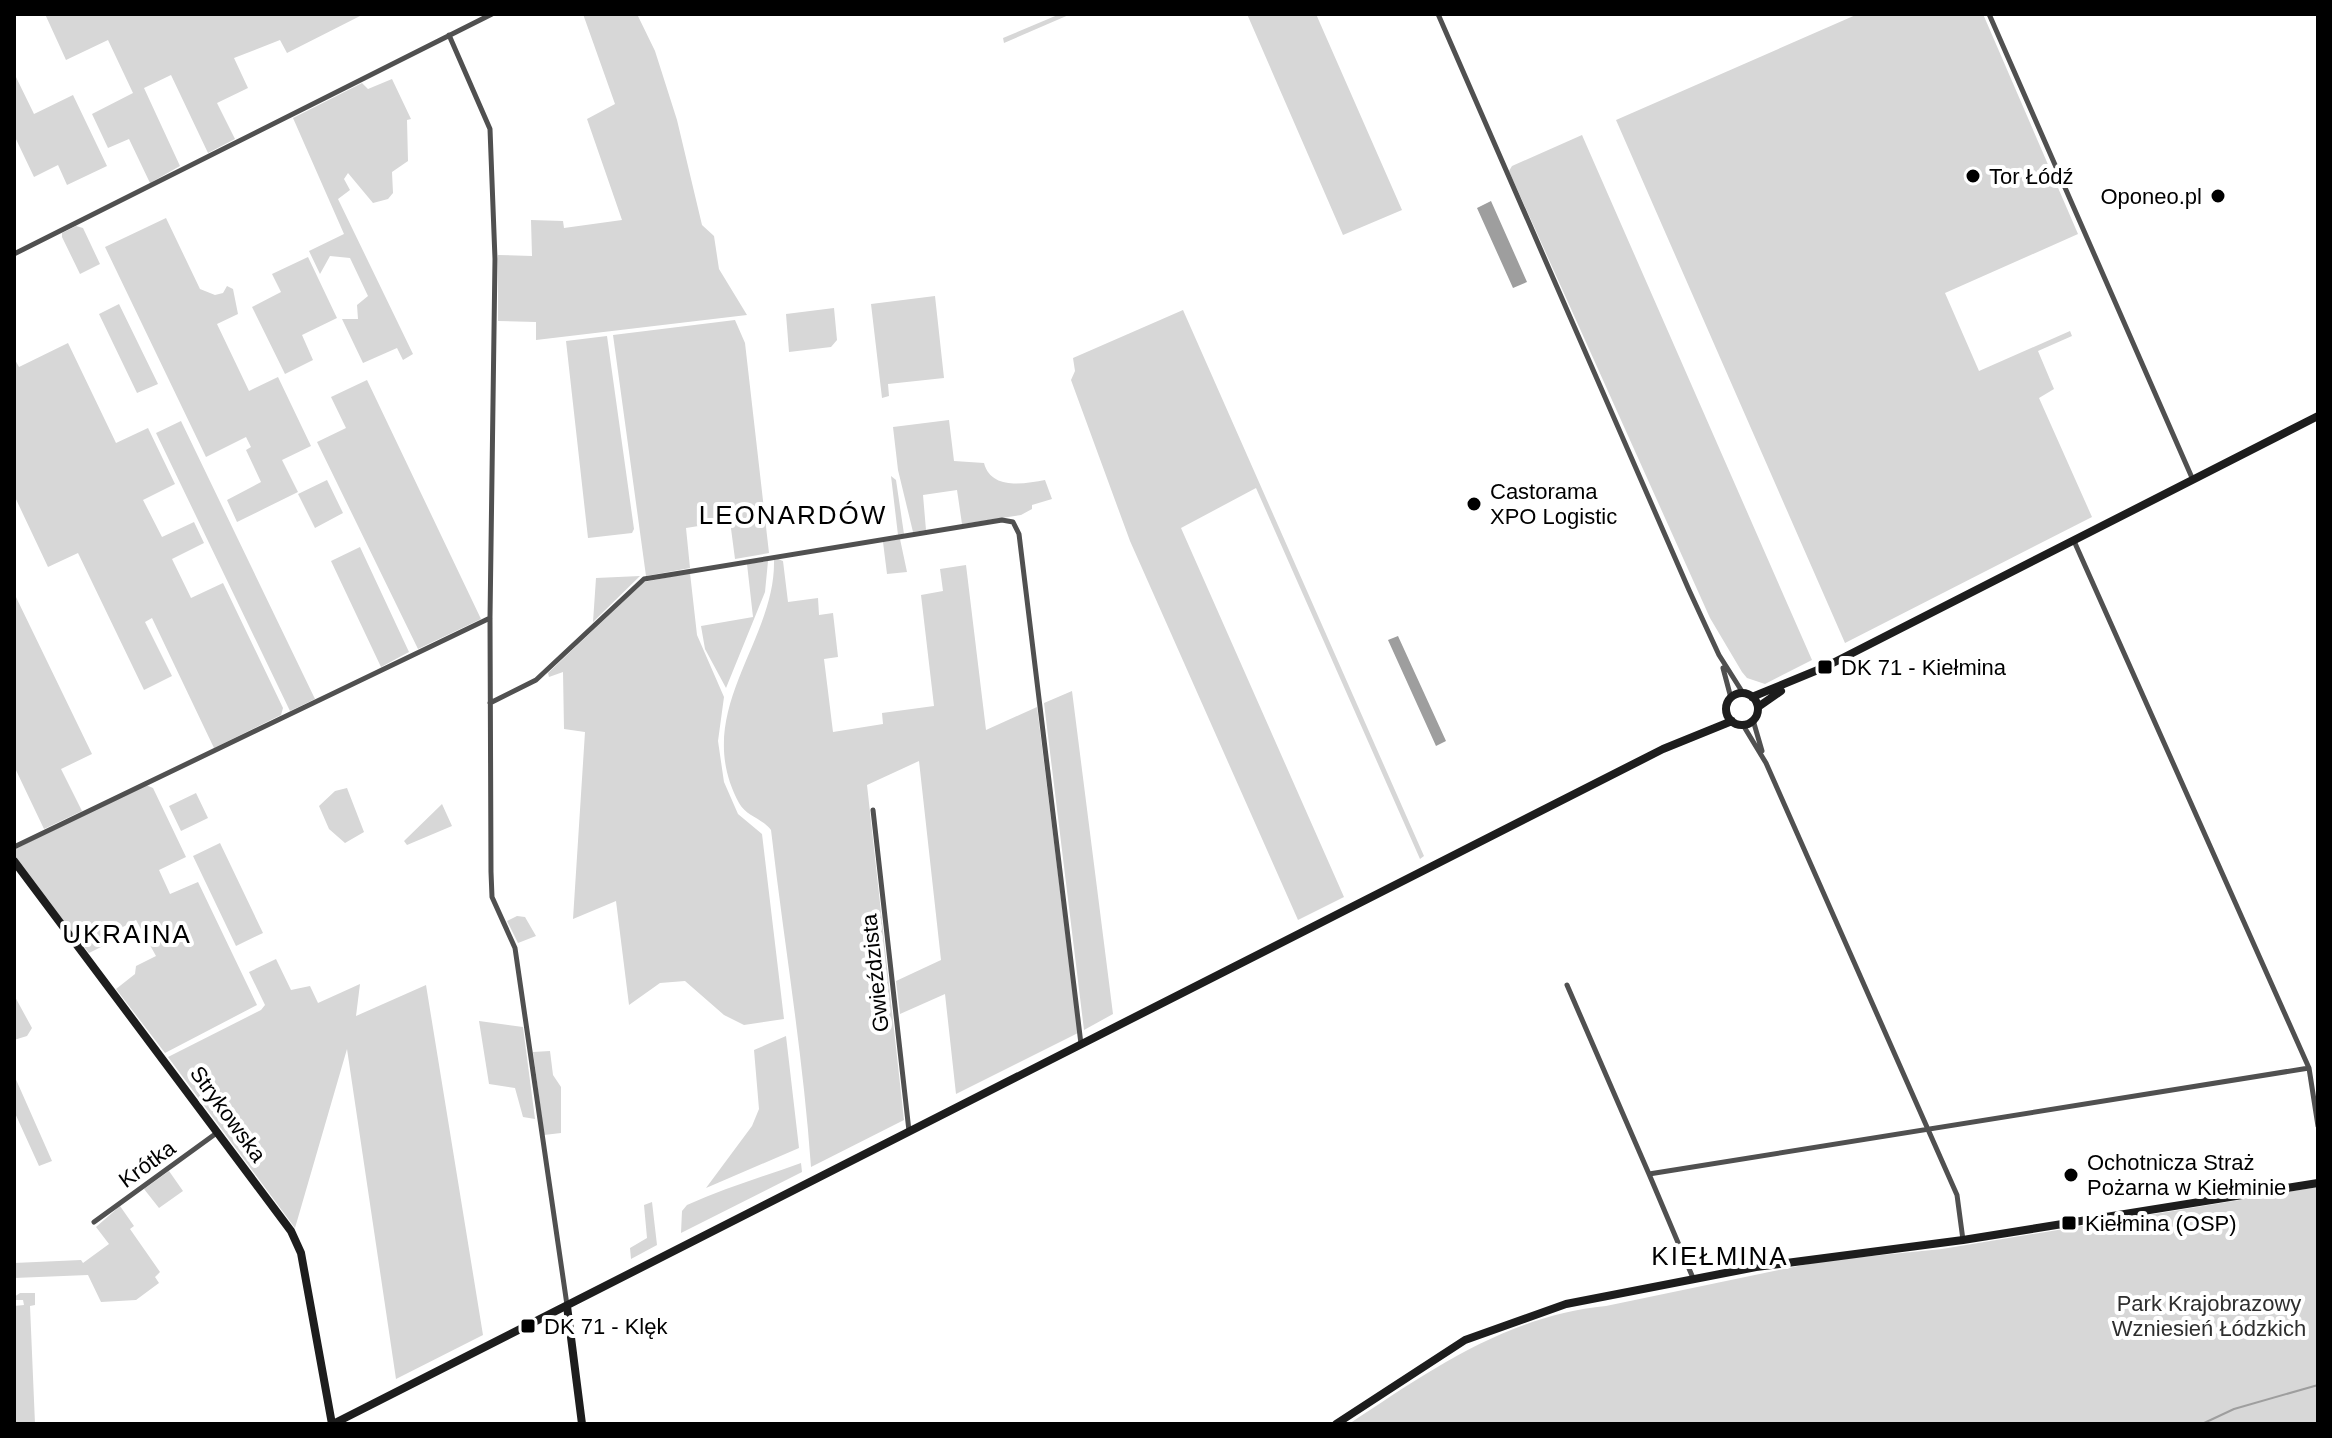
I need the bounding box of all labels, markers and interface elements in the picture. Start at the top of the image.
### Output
place label: Tor Łódź [1989,164,2073,189]
marker: Tor Łódź [1964,167,1982,185]
place label: Oponeo.pl [2100,184,2202,209]
marker: Oponeo.pl [2209,187,2227,205]
place label: Castorama XPO Logistic [1490,479,1617,529]
marker: Castorama XPO Logistic [1465,495,1483,513]
district label: LEONARDÓW [699,500,887,530]
place label: DK 71 - Kiełmina [1841,655,2007,680]
marker: DK 71 - Kiełmina [1816,658,1834,676]
street label: Gwieździsta [856,912,894,1033]
district label: UKRAINA [62,919,192,949]
street label: Strykowska [185,1061,272,1167]
street label: Krótka [114,1135,181,1193]
place label: Ochotnicza Straż Pożarna w Kiełminie [2087,1150,2286,1200]
marker: Ochotnicza Straż Pożarna w Kiełminie [2062,1166,2080,1184]
place label: Kiełmina (OSP) [2085,1211,2237,1236]
marker: Kiełmina (OSP) [2060,1214,2078,1232]
district label: KIEŁMINA [1651,1241,1789,1271]
park label: Park Krajobrazowy Wzniesień Łódzkich [2112,1291,2306,1341]
place label: DK 71 - Klęk [544,1314,668,1339]
marker: DK 71 - Klęk [519,1317,537,1335]

